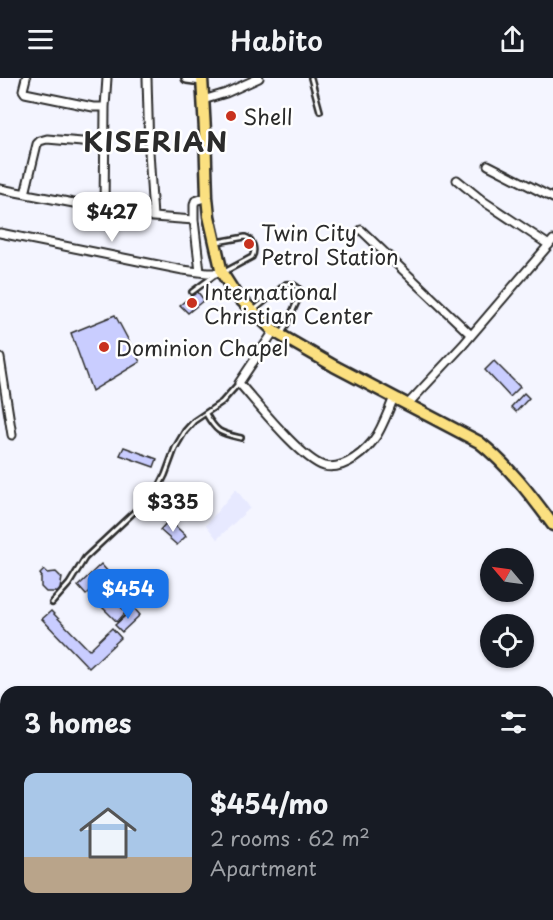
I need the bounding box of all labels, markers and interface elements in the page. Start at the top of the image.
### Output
text: Habito [230,19,323,60]
icon: menu [24,23,57,56]
icon: share [496,23,529,56]
place label: Shell [243,100,292,132]
marker: Shell [224,109,238,123]
district label: KISERIAN [83,120,229,161]
pin: $427 [76,192,148,243]
text: $427 [87,196,137,226]
place label: Twin City Petrol Station [261,216,399,272]
marker: Twin City Petrol Station [242,237,256,251]
place label: International Christian Center [204,275,373,331]
marker: International Christian Center [185,296,199,310]
place label: Dominion Chapel [116,331,288,363]
marker: Dominion Chapel [97,340,111,354]
pin: $335 [137,482,209,533]
text: $335 [147,486,199,516]
north arrow [480,548,534,602]
map controls [480,548,534,668]
pin: $454 [92,569,164,620]
text: $454 [102,573,154,603]
button: locate [480,614,534,668]
text: 3 homes [24,703,131,742]
icon: filters [497,706,530,739]
text: $454/mo [210,784,328,823]
icon: home [72,797,144,869]
text: 2 rooms · 62 m² [210,823,370,853]
text: Apartment [210,853,317,883]

